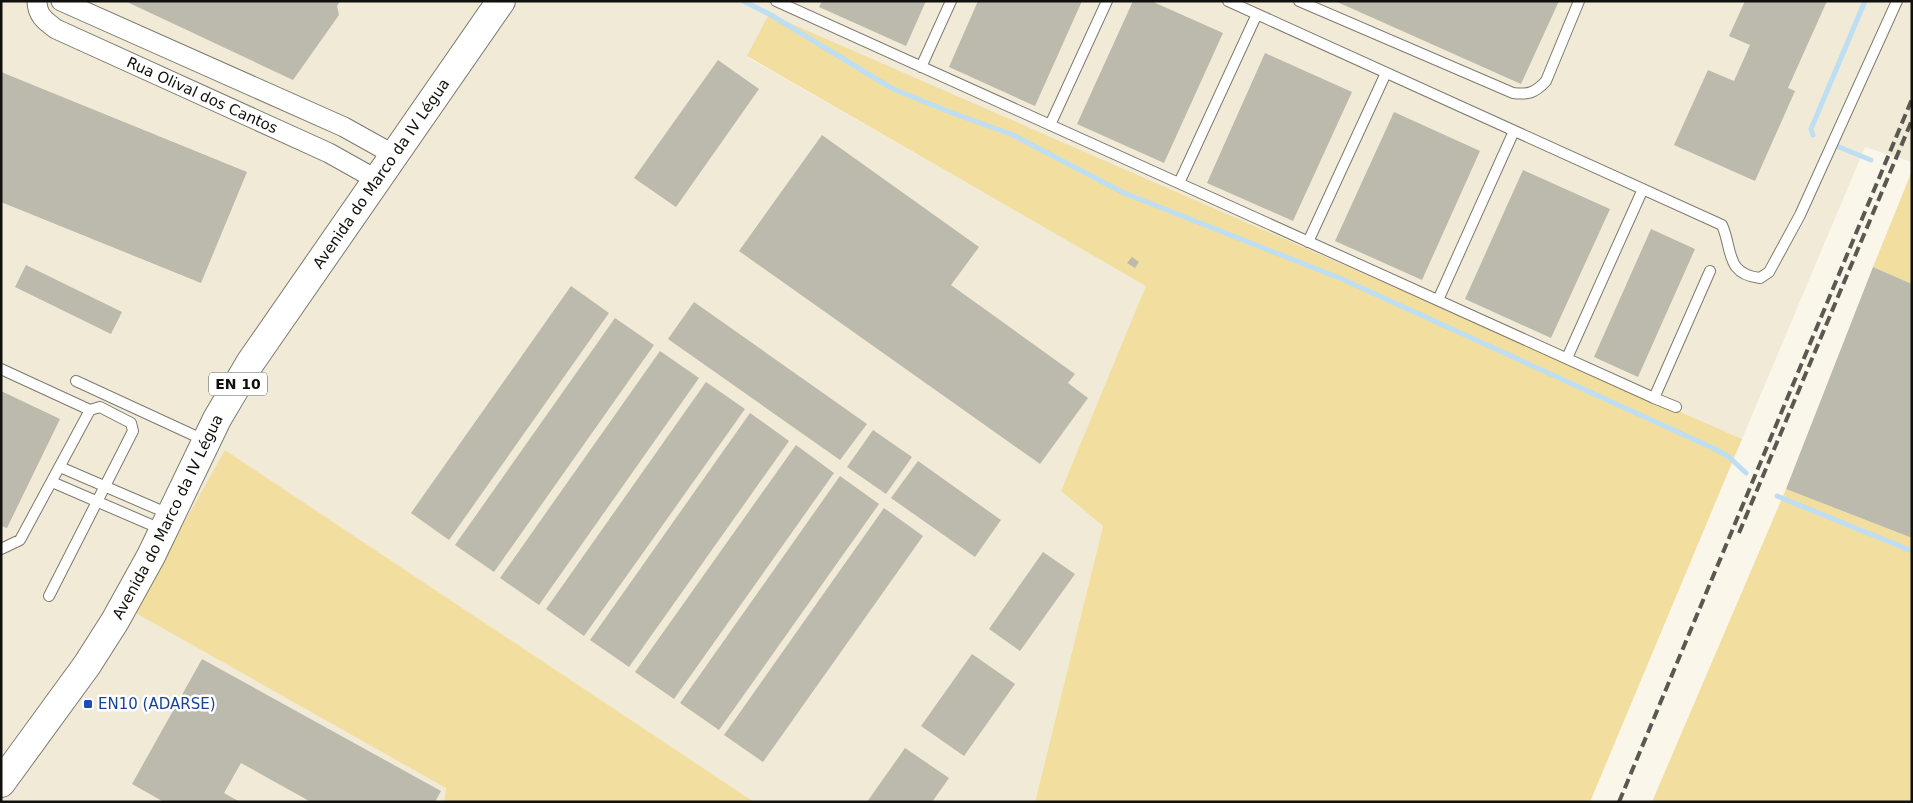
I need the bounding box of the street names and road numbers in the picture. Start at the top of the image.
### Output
street label: Rua Olival dos Cantos [124,53,281,138]
street label: Avenida do Marco da IV Légua [309,75,453,272]
road number: EN 10 [209,372,267,396]
street label: Avenida do Marco da IV Légua [109,412,227,622]

